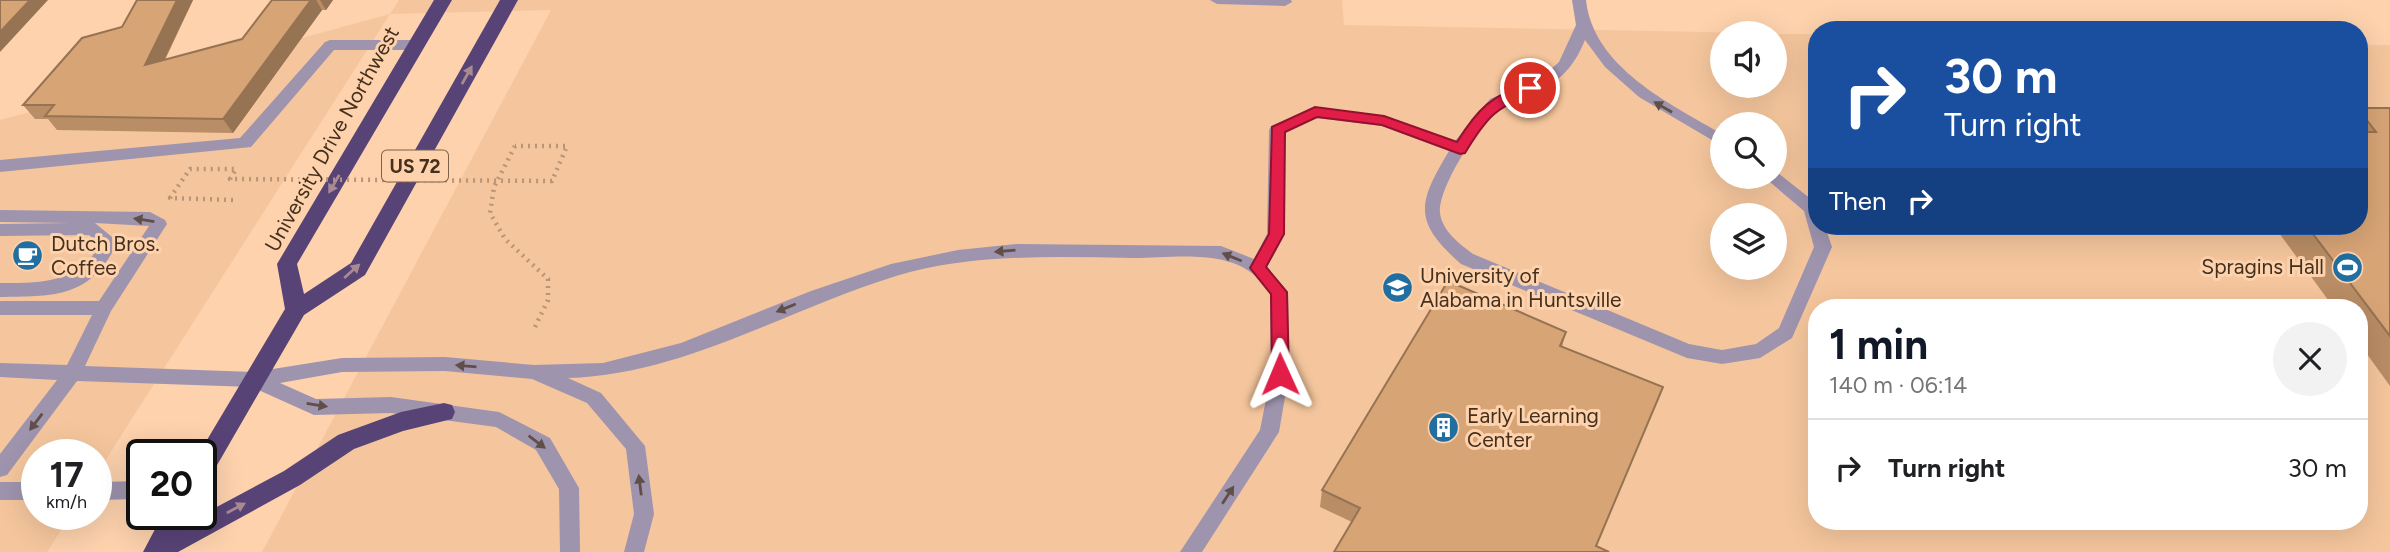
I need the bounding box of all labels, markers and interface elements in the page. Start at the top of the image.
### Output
map controls [1710,21,1787,280]
button: sound [1710,21,1787,98]
street label: University Drive Northwest [259,22,404,256]
text: 30 m [1944,46,2057,105]
icon: right [1829,49,1920,140]
pin [1500,58,1560,118]
one-way arrow [461,65,473,85]
icon: arrive [1511,69,1549,107]
one-way arrow [1653,101,1673,113]
text: Turn right [1944,106,2082,144]
button: search [1710,112,1787,189]
road number: US 72 [382,150,448,182]
one-way arrow [328,174,340,193]
icon: right [1901,182,1939,220]
text: Then [1829,185,1887,217]
button: layers [1710,203,1787,280]
one-way arrow [132,214,154,225]
place label: Dutch Bros. Coffee [51,231,160,280]
cafe icon: Dutch Bros. Coffee [11,239,45,273]
one-way arrow [994,246,1016,257]
sports icon: Spragins Hall [2330,250,2364,284]
one-way arrow [1221,251,1242,262]
place label: Spragins Hall [2201,254,2324,279]
one-way arrow [343,263,361,279]
place label: University of Alabama in Huntsville [1420,263,1622,312]
school or university icon: University of Alabama in Huntsville [1380,271,1414,305]
one-way arrow [776,303,797,314]
text: 1 min [1829,319,1928,370]
button: close [2273,322,2347,396]
position arrow [1243,337,1317,411]
one-way arrow [454,360,476,371]
text: 140 m · 06:14 [1829,371,1967,399]
one-way arrow [307,400,329,411]
place label: Early Learning Center [1467,403,1599,452]
building icon: Early Learning Center [1427,411,1461,445]
one-way arrow [29,413,43,431]
one-way arrow [527,435,545,450]
speed limit sign: 20 [126,439,217,530]
icon: right [1829,449,1867,487]
text: Turn right [1888,452,2005,484]
text: 30 m [2288,452,2347,484]
text: 17 [49,454,84,496]
one-way arrow [635,474,646,496]
one-way arrow [1221,485,1234,505]
text: km/h [46,491,87,513]
one-way arrow [227,502,246,514]

